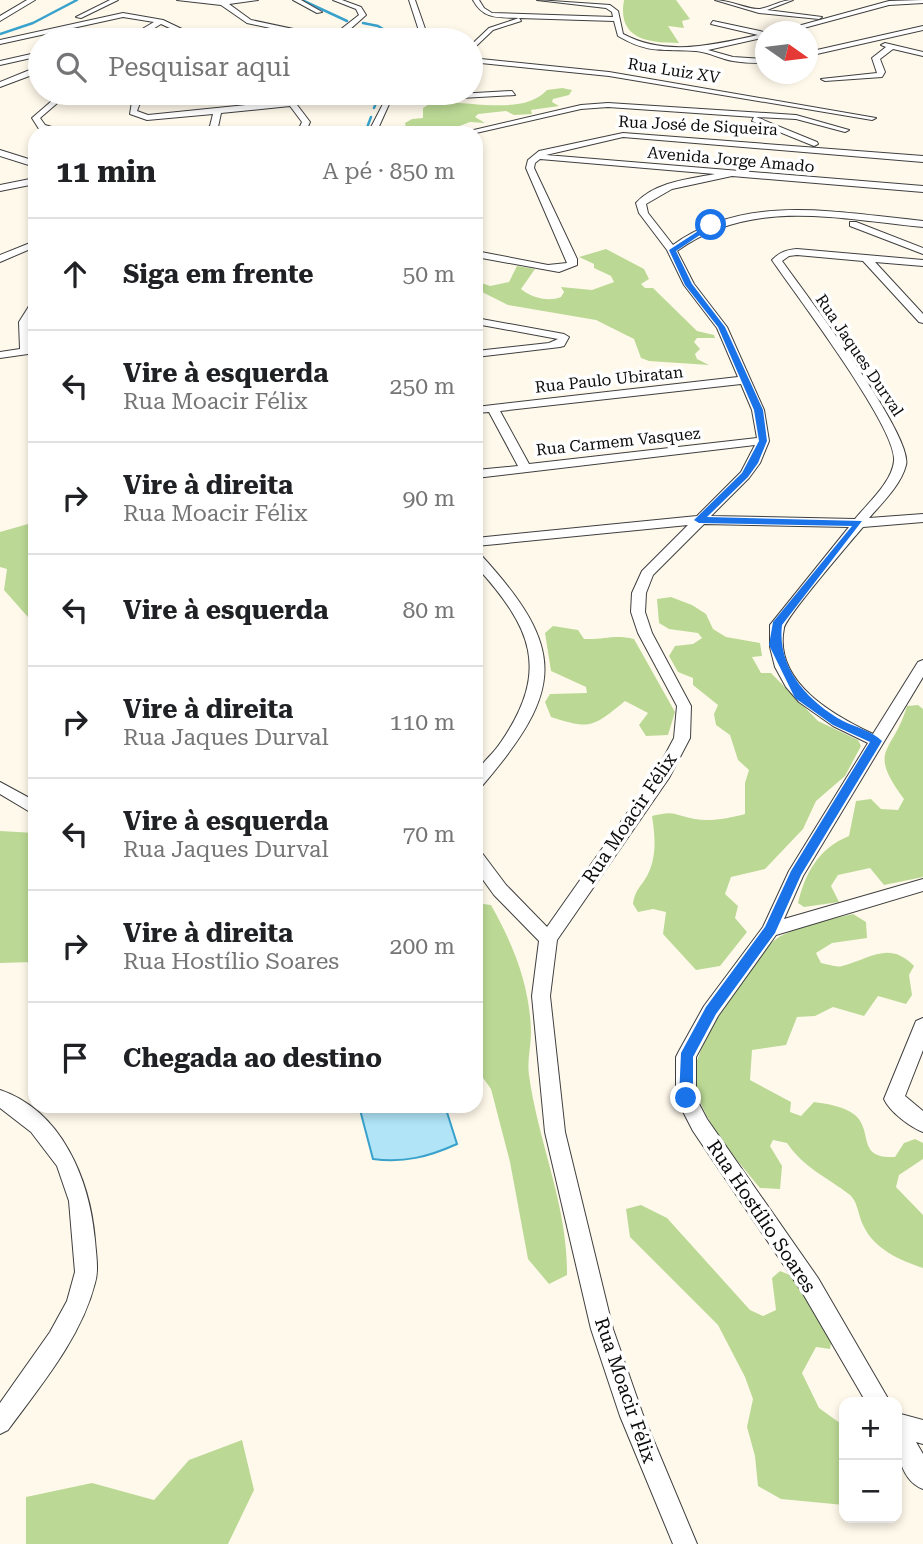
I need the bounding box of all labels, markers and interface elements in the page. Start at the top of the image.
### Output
north arrow [755,21,818,84]
search box [28,28,483,105]
icon: search [52,48,90,86]
text: Pesquisar aqui [108,52,290,82]
street label: Rua Luiz XV [626,54,722,87]
street label: Rua José de Siqueira [618,112,779,139]
street label: Avenida Jorge Amado [647,143,815,176]
text: 11 min [56,154,156,189]
text: A pé · 850 m [323,158,455,185]
route start [695,209,726,240]
icon: ahead [56,255,94,293]
text: Siga em frente [123,259,313,289]
text: 50 m [402,261,455,288]
street label: Rua Jaques Durval [812,291,907,420]
text: Vire à esquerda [123,358,328,388]
street label: Rua Paulo Ubiratan [534,362,684,397]
icon: left [56,367,94,405]
text: 250 m [390,373,455,400]
text: Rua Moacir Félix [123,388,307,415]
street label: Rua Carmem Vasquez [535,423,702,460]
text: Vire à direita [123,470,293,500]
icon: right [56,479,94,517]
text: 90 m [402,485,455,512]
text: Rua Moacir Félix [123,500,307,527]
icon: left [56,591,94,629]
text: Vire à esquerda [123,595,328,625]
text: 80 m [402,597,455,624]
text: Vire à direita [123,694,293,724]
icon: right [56,703,94,741]
text: 110 m [390,709,455,736]
text: Rua Jaques Durval [123,724,329,751]
street label: Rua Moacir Félix [577,749,682,888]
text: Vire à esquerda [123,806,328,836]
icon: left [56,815,94,853]
text: 70 m [402,821,455,848]
text: Rua Jaques Durval [123,836,329,863]
text: Vire à direita [123,918,293,948]
icon: right [56,927,94,965]
text: 200 m [390,933,455,960]
text: Rua Hostílio Soares [123,948,339,975]
icon: arrive [56,1039,94,1077]
text: Chegada ao destino [123,1043,382,1073]
route end [670,1082,701,1113]
street label: Rua Hostílio Soares [702,1136,821,1297]
street label: Rua Moacir Félix [590,1314,661,1466]
map controls [839,1397,902,1523]
button: + [839,1397,902,1460]
button: − [839,1460,902,1523]

